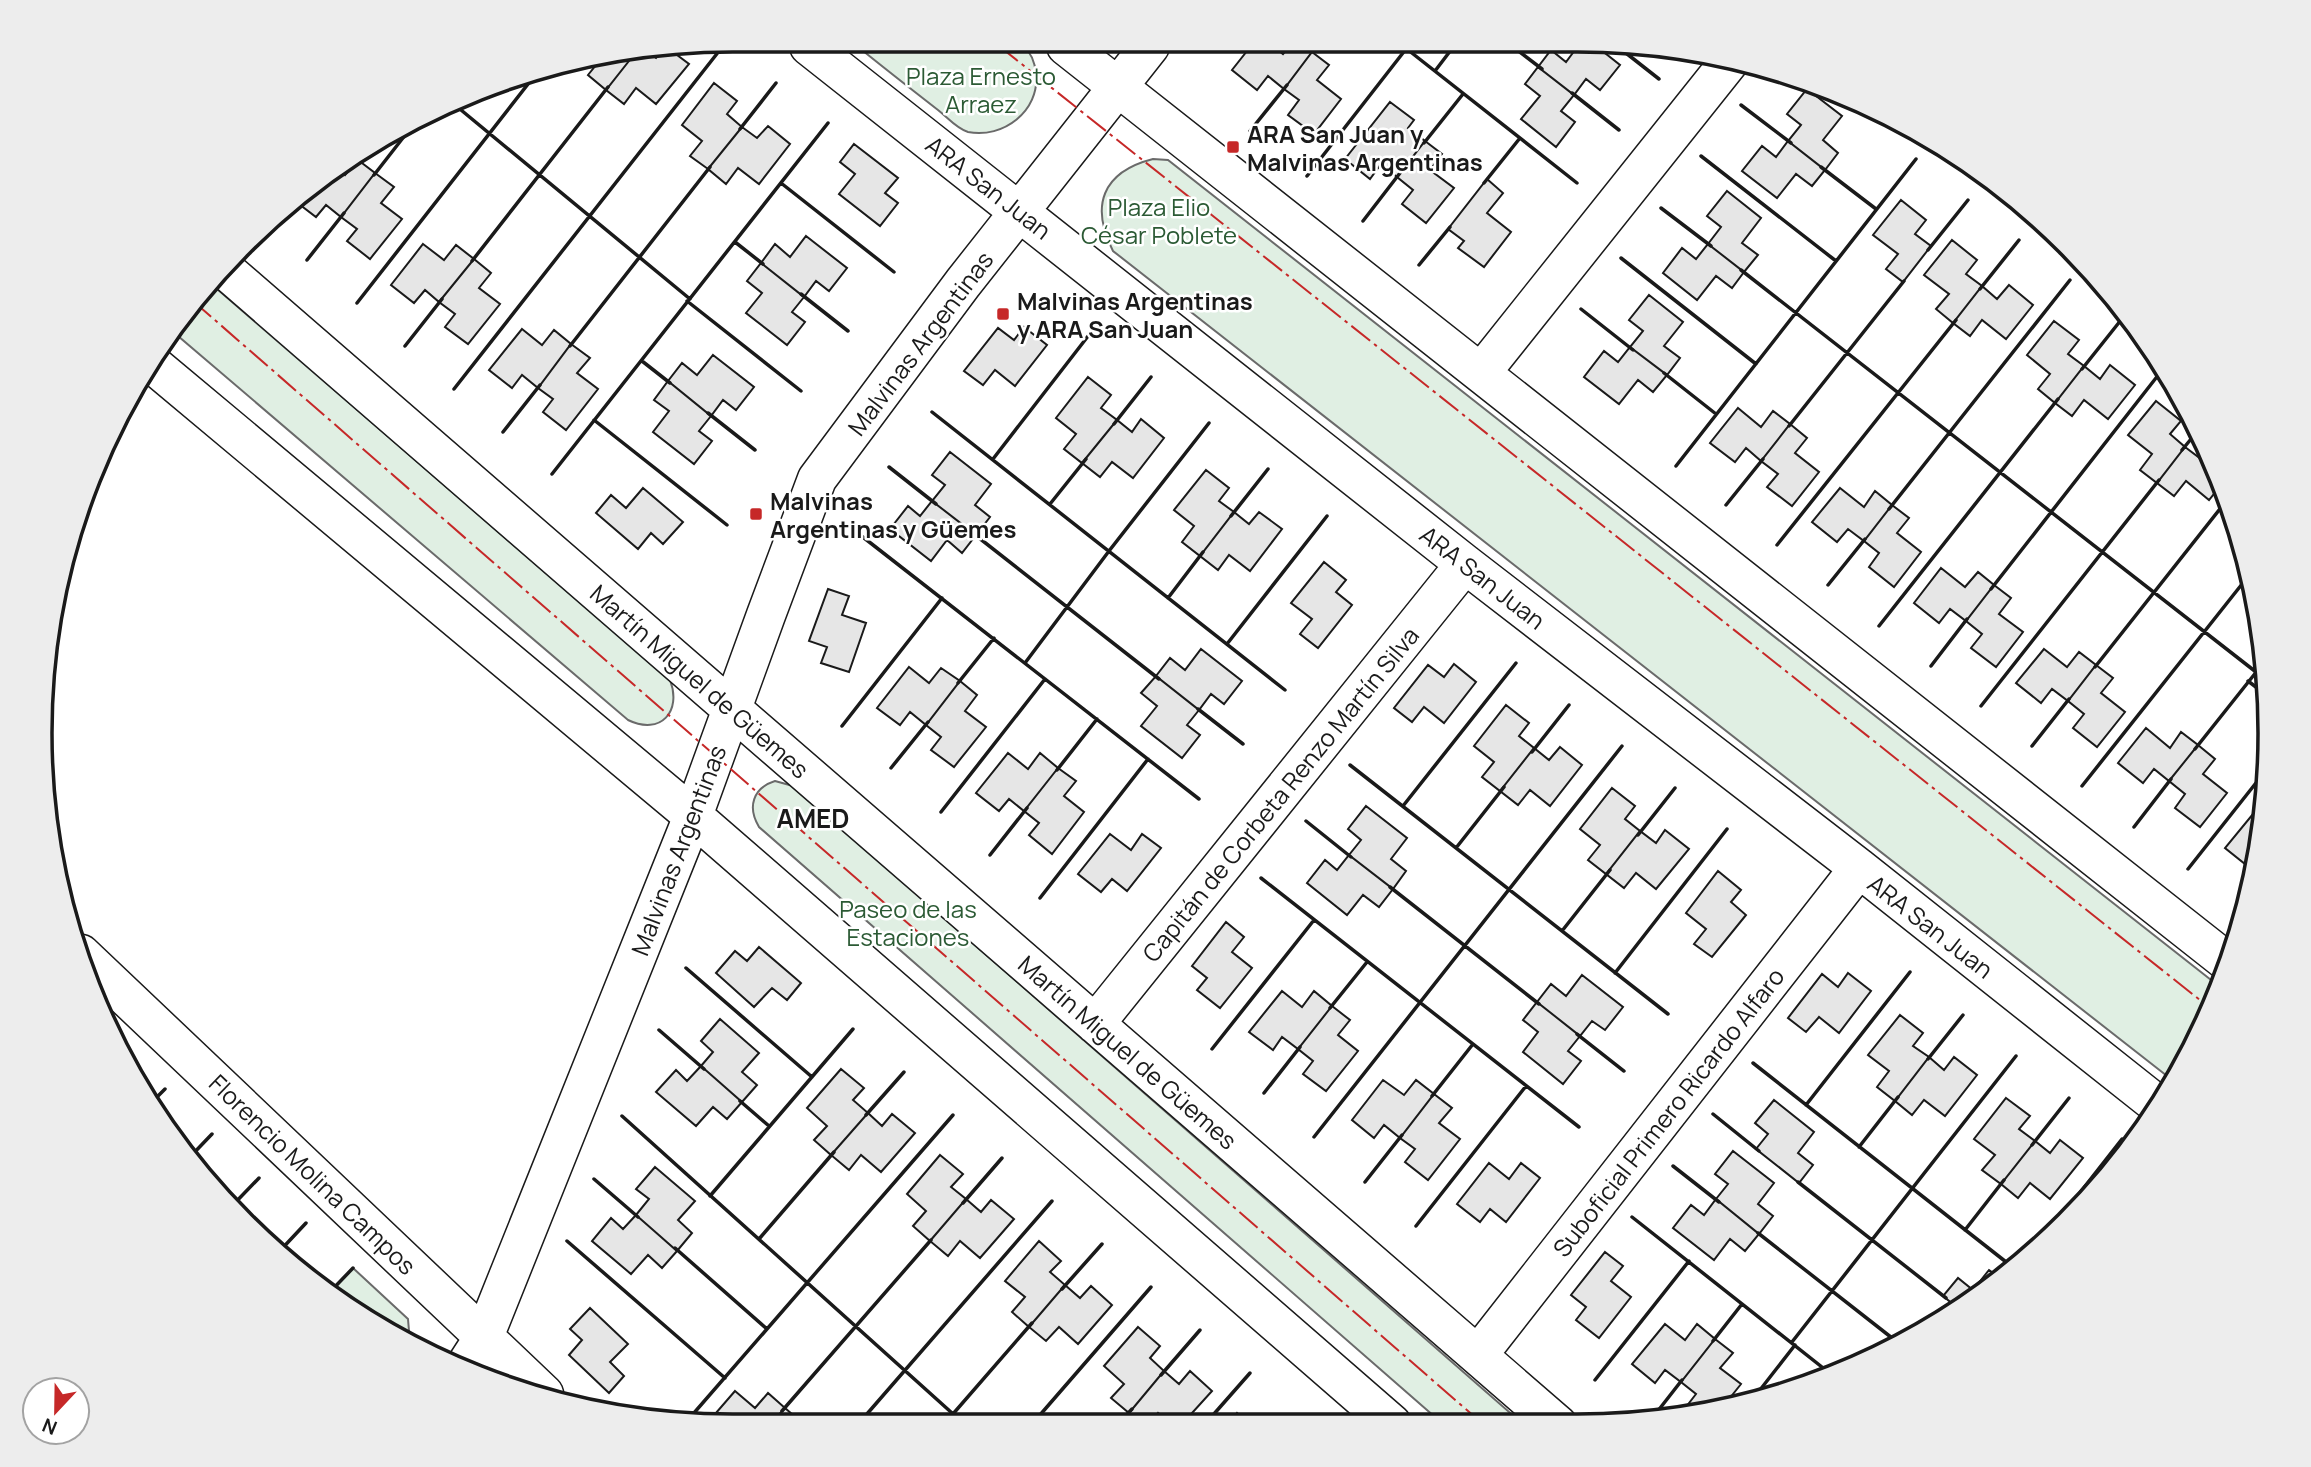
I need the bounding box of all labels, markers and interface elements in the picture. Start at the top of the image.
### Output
park label: Plaza Ernesto Arraez [906,59,1056,120]
place label: ARA San Juan y Malvinas Argentinas [1247,117,1483,178]
street label: ARA San Juan [920,128,1058,246]
marker: ARA San Juan y Malvinas Argentinas [1225,139,1241,155]
park label: Plaza Elio César Poblete [1081,190,1237,251]
street label: Malvinas Argentinas [840,244,1000,442]
place label: Malvinas Argentinas y ARA San Juan [1017,284,1253,345]
marker: Malvinas Argentinas y ARA San Juan [995,306,1011,322]
place label: Malvinas Argentinas y Güemes [770,484,1017,545]
marker: Malvinas Argentinas y Güemes [748,506,764,522]
street label: ARA San Juan [1414,518,1552,636]
street label: Martín Miguel de Güemes [584,577,816,785]
street label: Capitán de Corbeta Renzo Martín Silva [1134,619,1426,969]
street label: Malvinas Argentinas [623,740,733,960]
district label: AMED [776,800,850,836]
street label: ARA San Juan [1862,867,2000,985]
park label: Paseo de las Estaciones [839,892,977,953]
street label: Martín Miguel de Güemes [1012,948,1244,1156]
street label: Suboficial Primero Ricardo Alfaro [1545,961,1791,1263]
street label: Florencio Molina Campos [202,1066,424,1282]
north arrow [21,1376,91,1446]
text: N [38,1412,61,1441]

